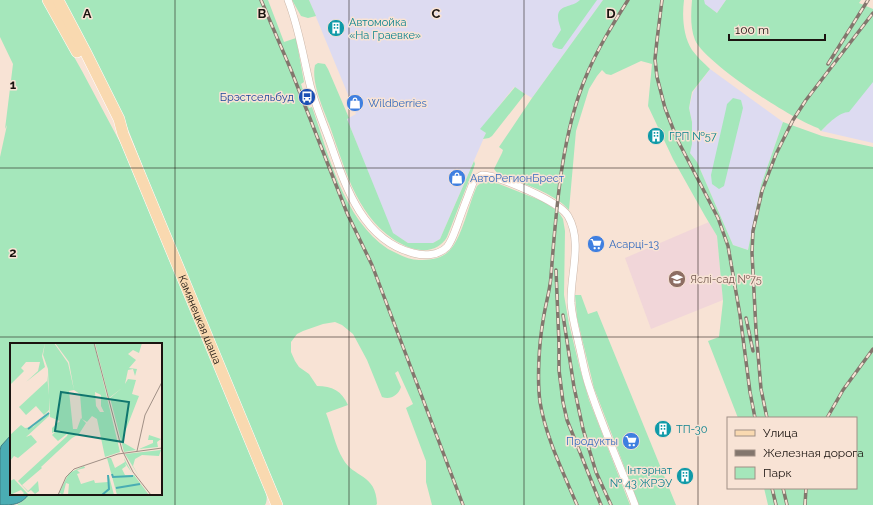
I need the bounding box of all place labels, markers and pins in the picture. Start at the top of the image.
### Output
place label: Автомойка «На Граевке» [349,16,421,42]
building icon: Автомойка «На Граевке» [326,18,346,38]
bus stop icon: Брэстсельбуд [297,87,317,107]
place label: Брэстсельбуд [220,91,295,104]
shop icon: Wildberries [345,93,365,113]
place label: Wildberries [368,97,427,110]
building icon: ГРП №57 [646,126,666,146]
place label: ГРП №57 [669,130,717,143]
shop icon: АвтоРегионБрест [447,168,467,188]
place label: АвтоРегионБрест [470,172,565,185]
supermarket icon: Асарці-13 [586,234,606,254]
place label: Асарці-13 [609,238,659,251]
school or university icon: Яслі-сад №75 [667,269,687,289]
place label: Яслі-сад №75 [690,273,762,286]
building icon: ТП-30 [653,419,673,439]
place label: ТП-30 [676,423,708,436]
supermarket icon: Продукты [621,431,641,451]
place label: Продукты [566,435,618,448]
place label: Інтэрнат № 43 ЖРЭУ [610,464,673,490]
building icon: Інтэрнат № 43 ЖРЭУ [675,466,695,486]

